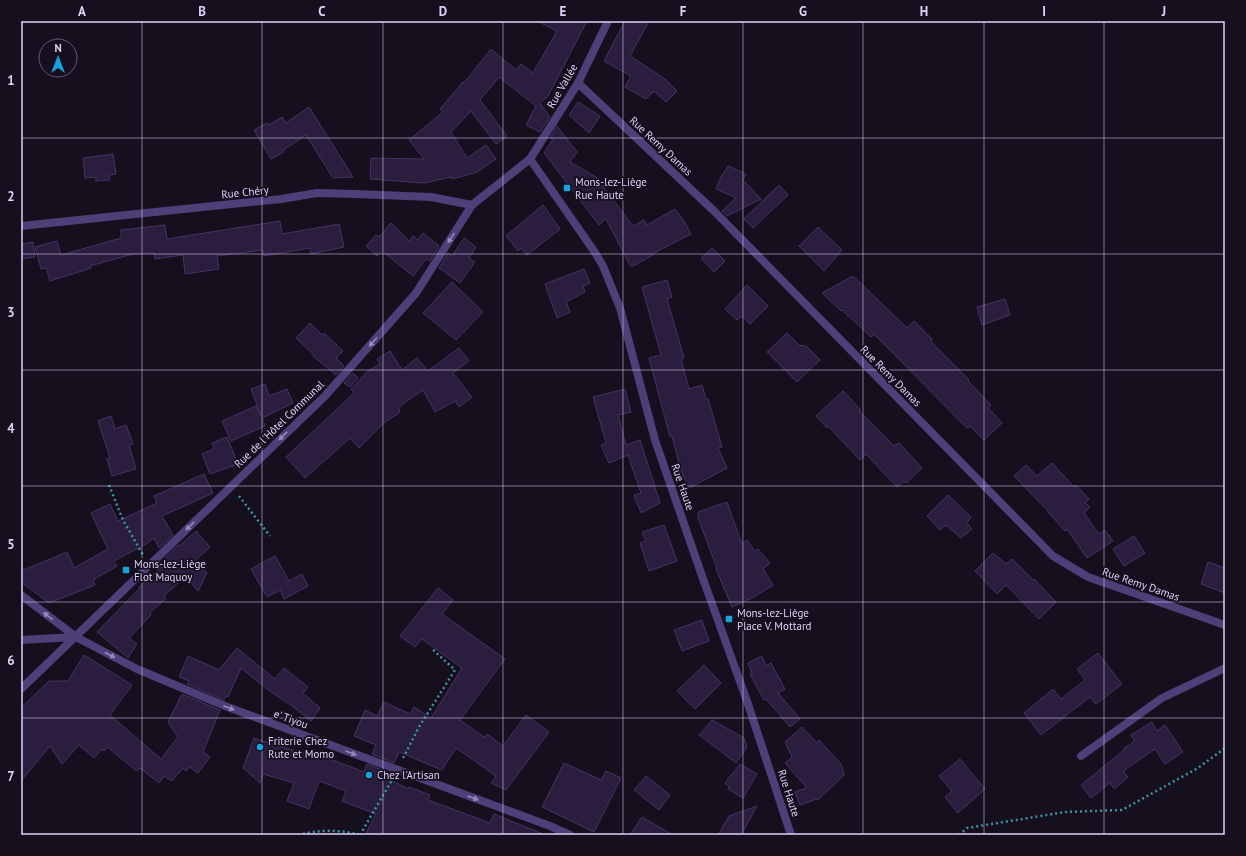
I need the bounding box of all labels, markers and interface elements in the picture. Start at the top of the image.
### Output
text: A [78,3,86,20]
text: B [198,3,206,20]
text: C [318,3,326,20]
text: D [439,3,447,20]
text: E [560,3,567,20]
text: F [680,3,687,20]
text: G [799,3,807,20]
text: H [920,3,928,20]
text: I [1042,3,1046,20]
text: J [1161,3,1166,20]
north arrow [38,38,78,78]
text: N [54,41,62,55]
street label: Rue Vallée [544,61,581,111]
text: 1 [7,72,15,89]
street label: Rue Remy Damas [627,113,696,179]
place label: Mons-lez-Liège Rue Haute [575,175,647,202]
street label: Rue Chéry [221,182,270,201]
marker: Mons-lez-Liège Rue Haute [562,183,572,193]
text: 2 [7,188,15,205]
one-way arrow [447,232,454,244]
text: 3 [7,304,15,321]
one-way arrow [368,336,377,347]
street label: Rue Remy Damas [857,342,925,410]
street label: Rue de l'Hôtel Communal [231,377,328,471]
text: 4 [7,420,15,437]
one-way arrow [278,431,288,441]
street label: Rue Haute [668,462,698,513]
one-way arrow [185,521,194,530]
text: 5 [7,536,15,553]
place label: Mons-lez-Liège Flot Maquoy [134,557,206,584]
street label: Rue Remy Damas [1101,564,1182,604]
marker: Mons-lez-Liège Flot Maquoy [121,565,131,575]
place label: Mons-lez-Liège Place V. Mottard [737,606,812,633]
one-way arrow [43,612,54,620]
marker: Mons-lez-Liège Place V. Mottard [724,614,734,624]
text: 6 [7,652,15,669]
one-way arrow [105,652,116,658]
one-way arrow [223,705,235,711]
street label: e' Tiyou [272,706,310,732]
place label: Friterie Chez Rute et Momo [268,734,334,761]
marker: Friterie Chez Rute et Momo [255,742,265,752]
one-way arrow [345,750,357,756]
text: 7 [7,768,15,785]
place label: Chez l'Artisan [377,768,440,782]
street label: Rue Haute [775,768,803,819]
marker: Chez l'Artisan [364,770,374,780]
one-way arrow [467,795,479,801]

